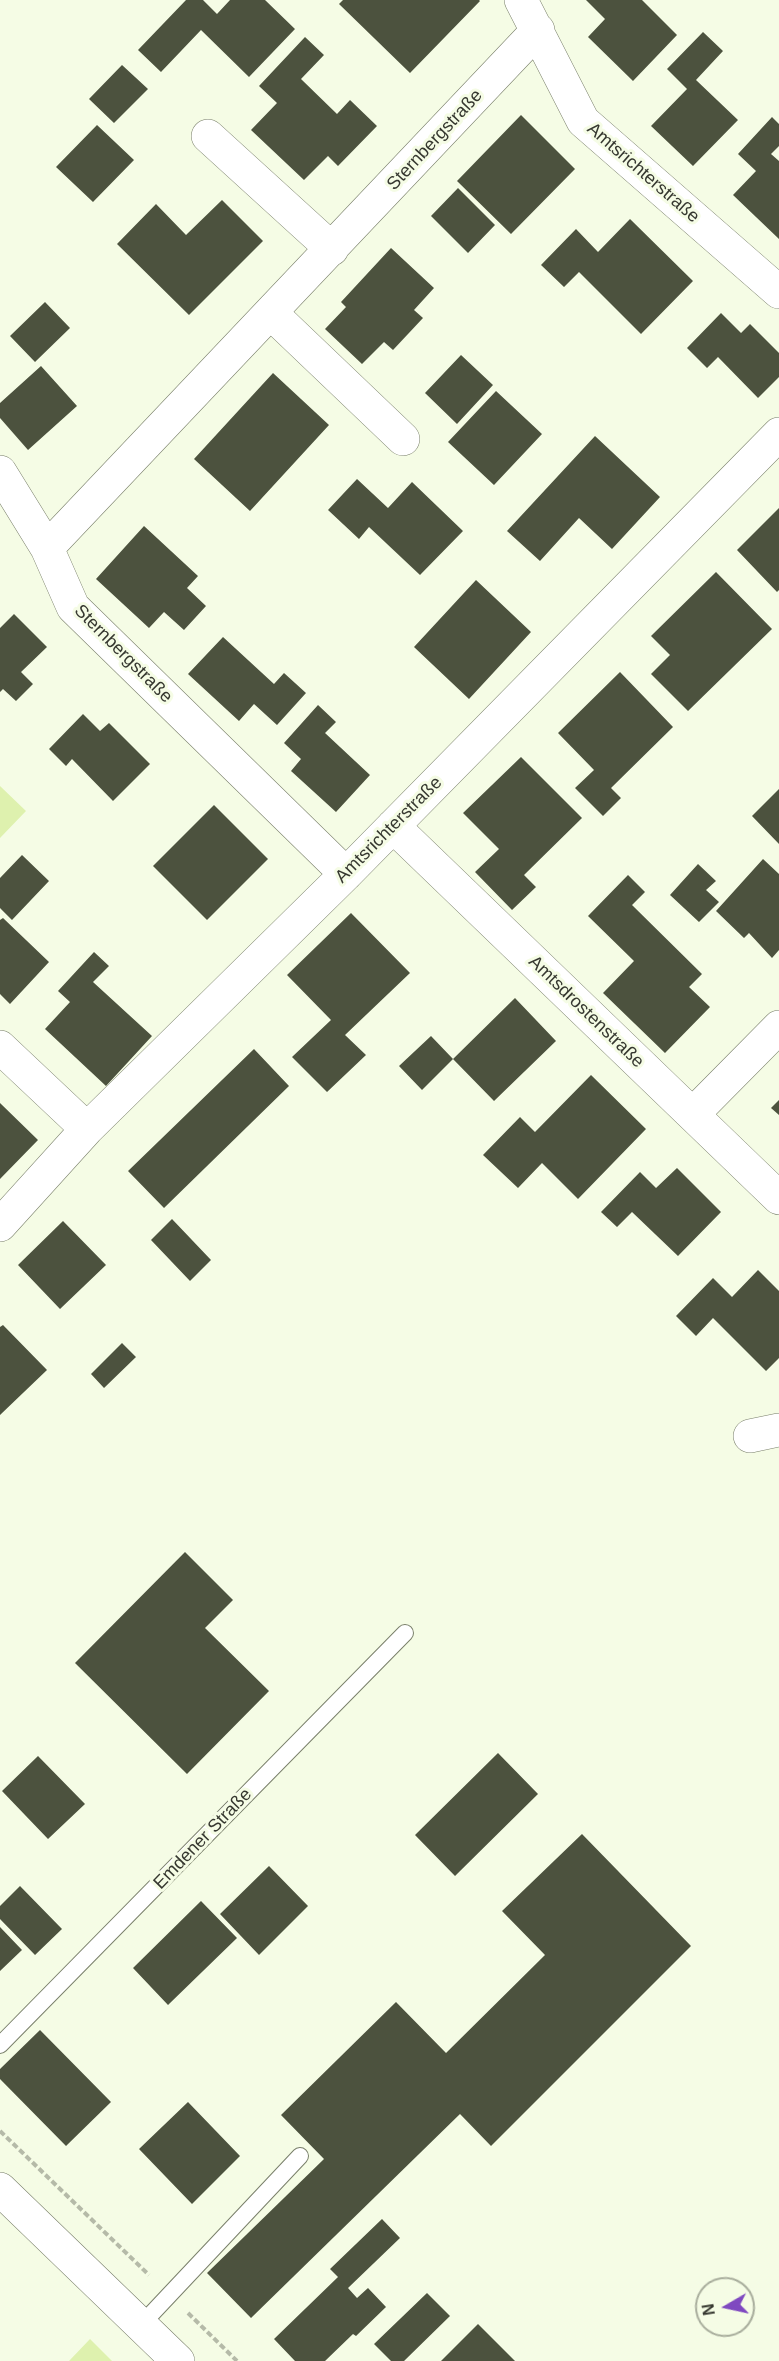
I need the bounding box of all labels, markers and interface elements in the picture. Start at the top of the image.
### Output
street label: Sternbergstraße [383,85,487,195]
street label: Amtsrichterstraße [582,118,704,228]
street label: Sternbergstraße [69,600,177,708]
street label: Amtsrichterstraße [331,772,447,888]
street label: Amtsdrostenstraße [524,951,648,1073]
street label: Emdener Straße [149,1784,257,1894]
north arrow [695,2277,755,2337]
text: N [699,2303,718,2317]

